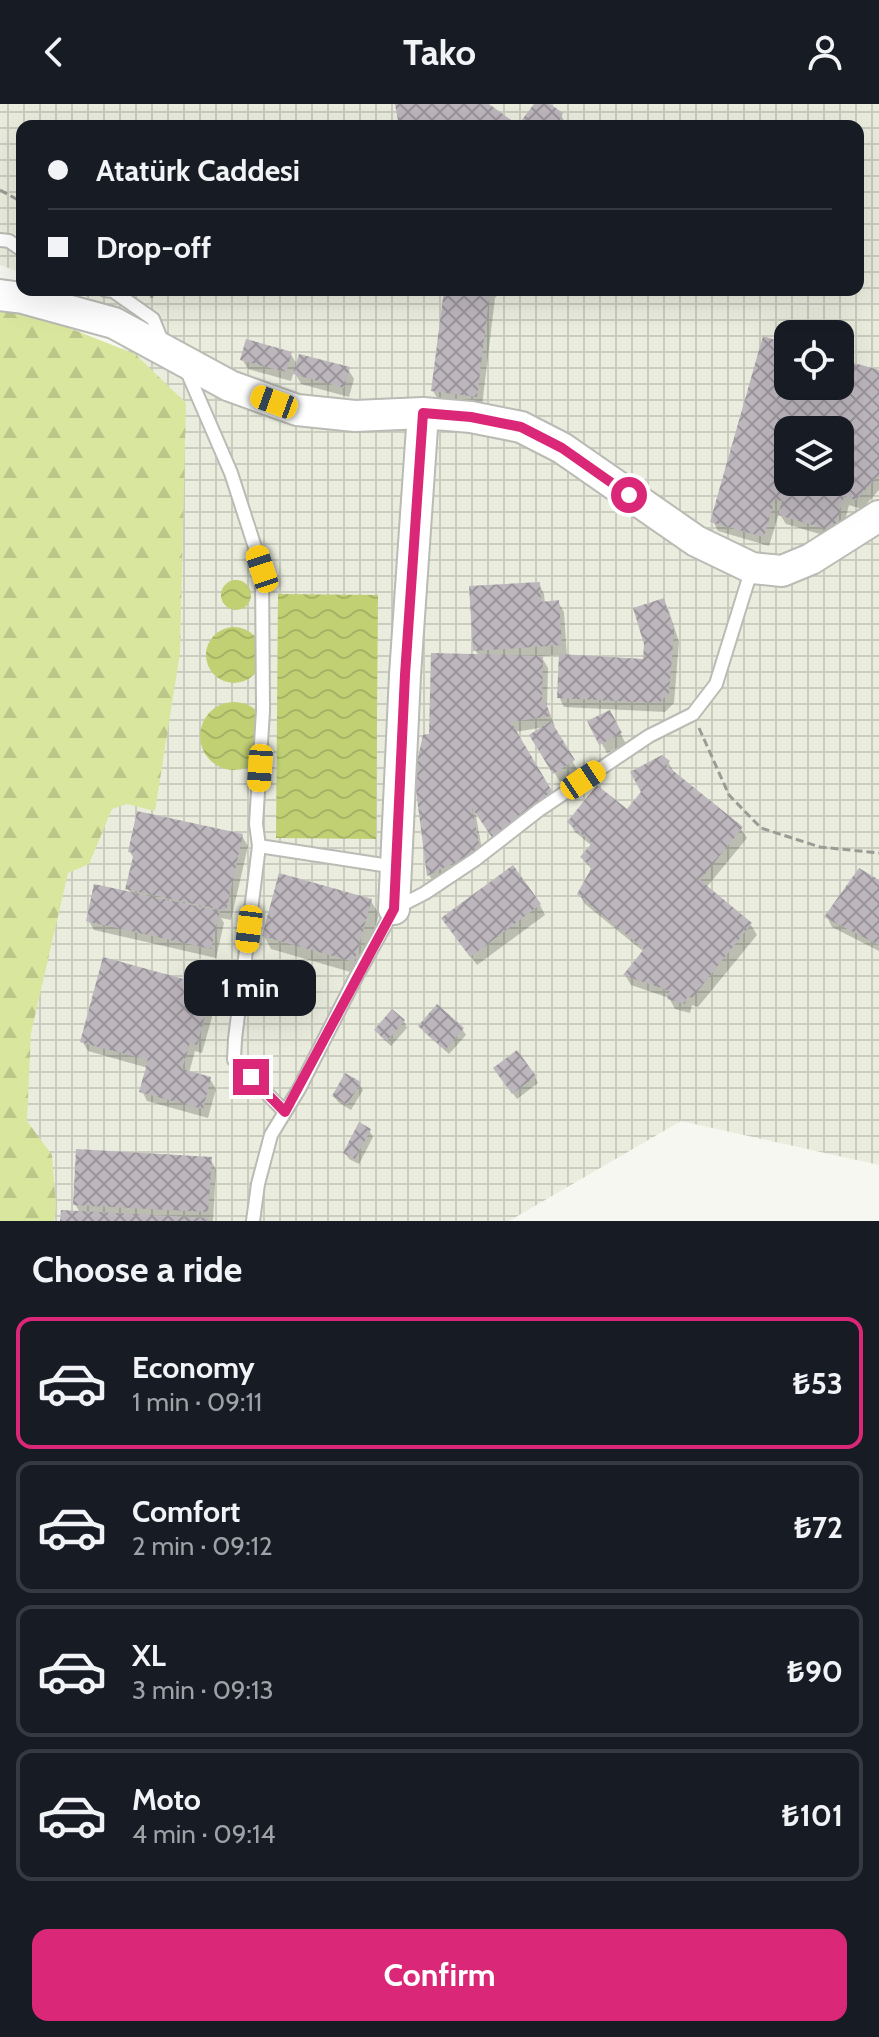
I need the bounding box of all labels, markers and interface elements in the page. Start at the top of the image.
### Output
icon: back [32,30,76,74]
text: Tako [403,30,476,74]
icon: person [803,30,847,74]
text: Atatürk Caddesi [96,152,300,189]
text: Drop-off [96,229,211,266]
map controls [774,320,854,496]
button: locate [774,320,854,400]
car [247,383,301,421]
button: layers [774,416,854,496]
route start [611,477,647,513]
car [243,542,281,596]
car [246,743,274,793]
car [556,757,610,803]
car [234,904,264,954]
callout: 1 min [185,961,317,1017]
text: 1 min [221,972,279,1004]
route end [233,1059,269,1095]
text: Choose a ride [32,1247,242,1291]
icon: car [36,1347,108,1419]
text: Economy [132,1349,255,1386]
text: ₺53 [793,1365,843,1402]
text: 1 min · 09:11 [132,1386,262,1418]
icon: car [36,1491,108,1563]
text: Comfort [132,1493,240,1530]
text: ₺72 [794,1509,843,1546]
text: 2 min · 09:12 [132,1530,273,1562]
icon: car [36,1635,108,1707]
text: XL [132,1637,166,1674]
text: ₺90 [787,1653,843,1690]
text: 3 min · 09:13 [132,1674,274,1706]
icon: car [36,1779,108,1851]
text: Moto [132,1781,201,1818]
text: ₺101 [782,1797,843,1834]
text: 4 min · 09:14 [132,1818,275,1850]
button: Confirm [32,1929,847,2021]

